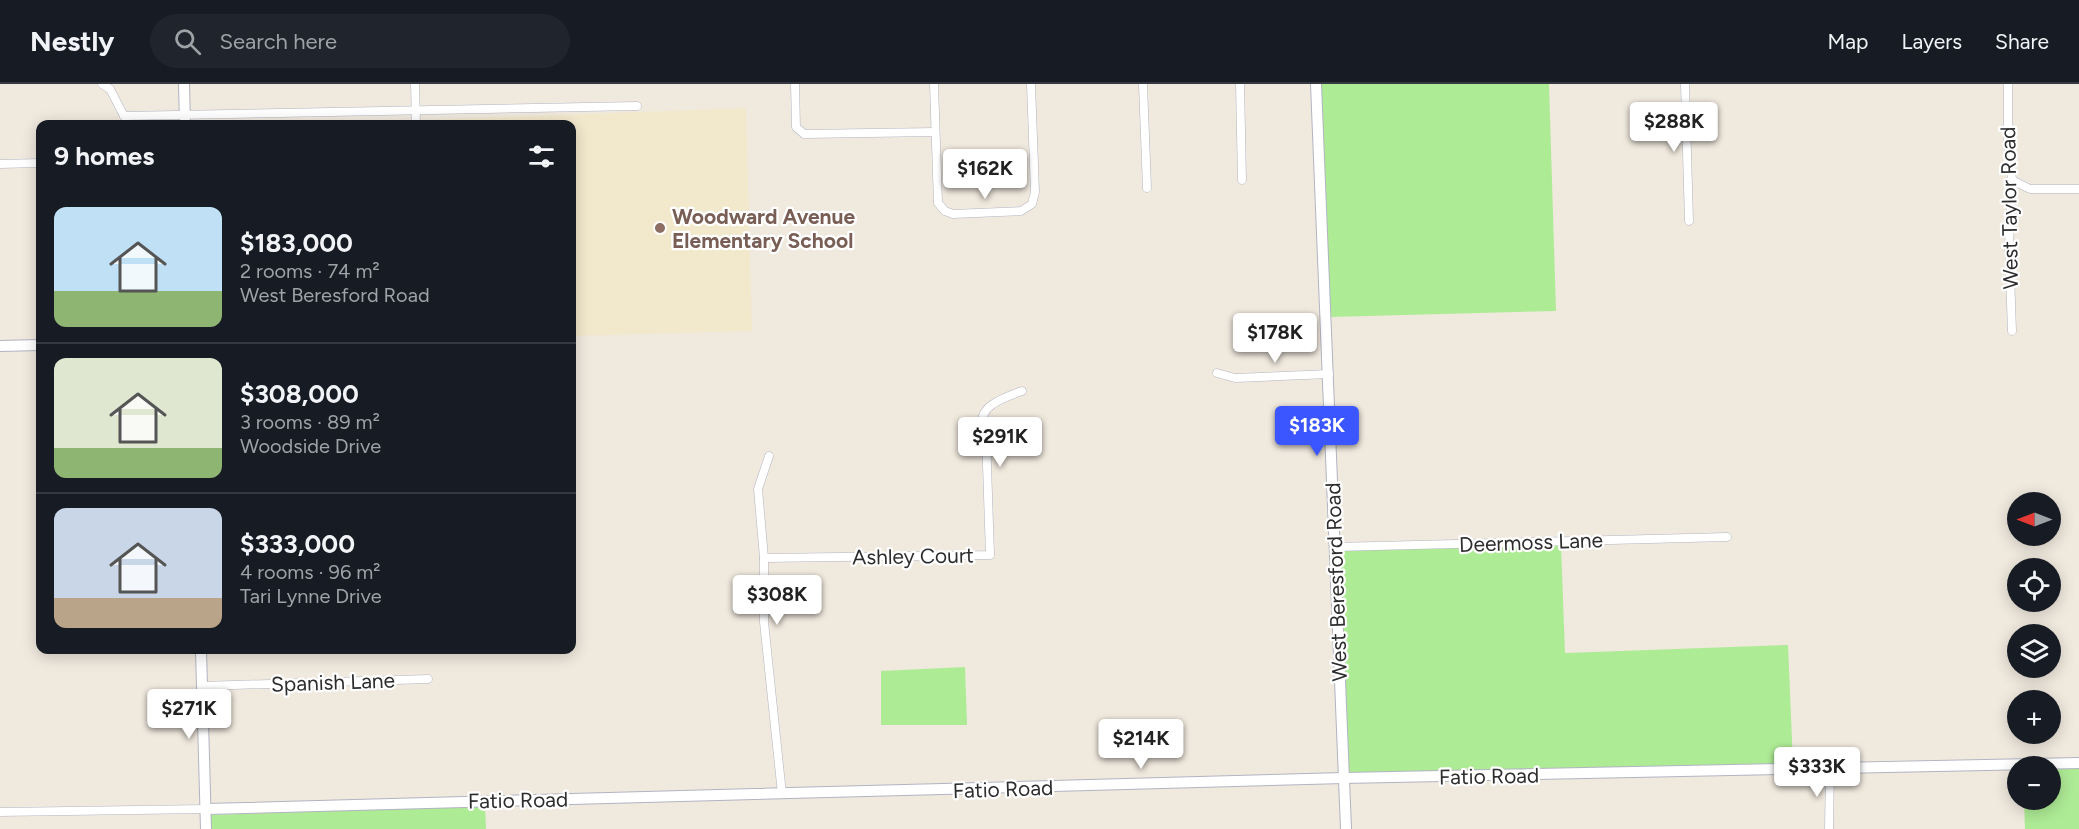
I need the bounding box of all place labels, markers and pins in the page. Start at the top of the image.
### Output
pin: $288K [1632,102,1716,153]
pin: $162K [943,149,1027,200]
place label: Woodward Avenue Elementary School [672,204,855,253]
marker: Woodward Avenue Elementary School [653,221,667,235]
pin: $178K [1233,313,1317,364]
pin: $183K [1275,406,1359,457]
pin: $291K [958,417,1042,468]
pin: $308K [735,575,819,626]
pin: $271K [147,689,231,740]
pin: $214K [1099,719,1183,770]
pin: $333K [1775,747,1859,798]

